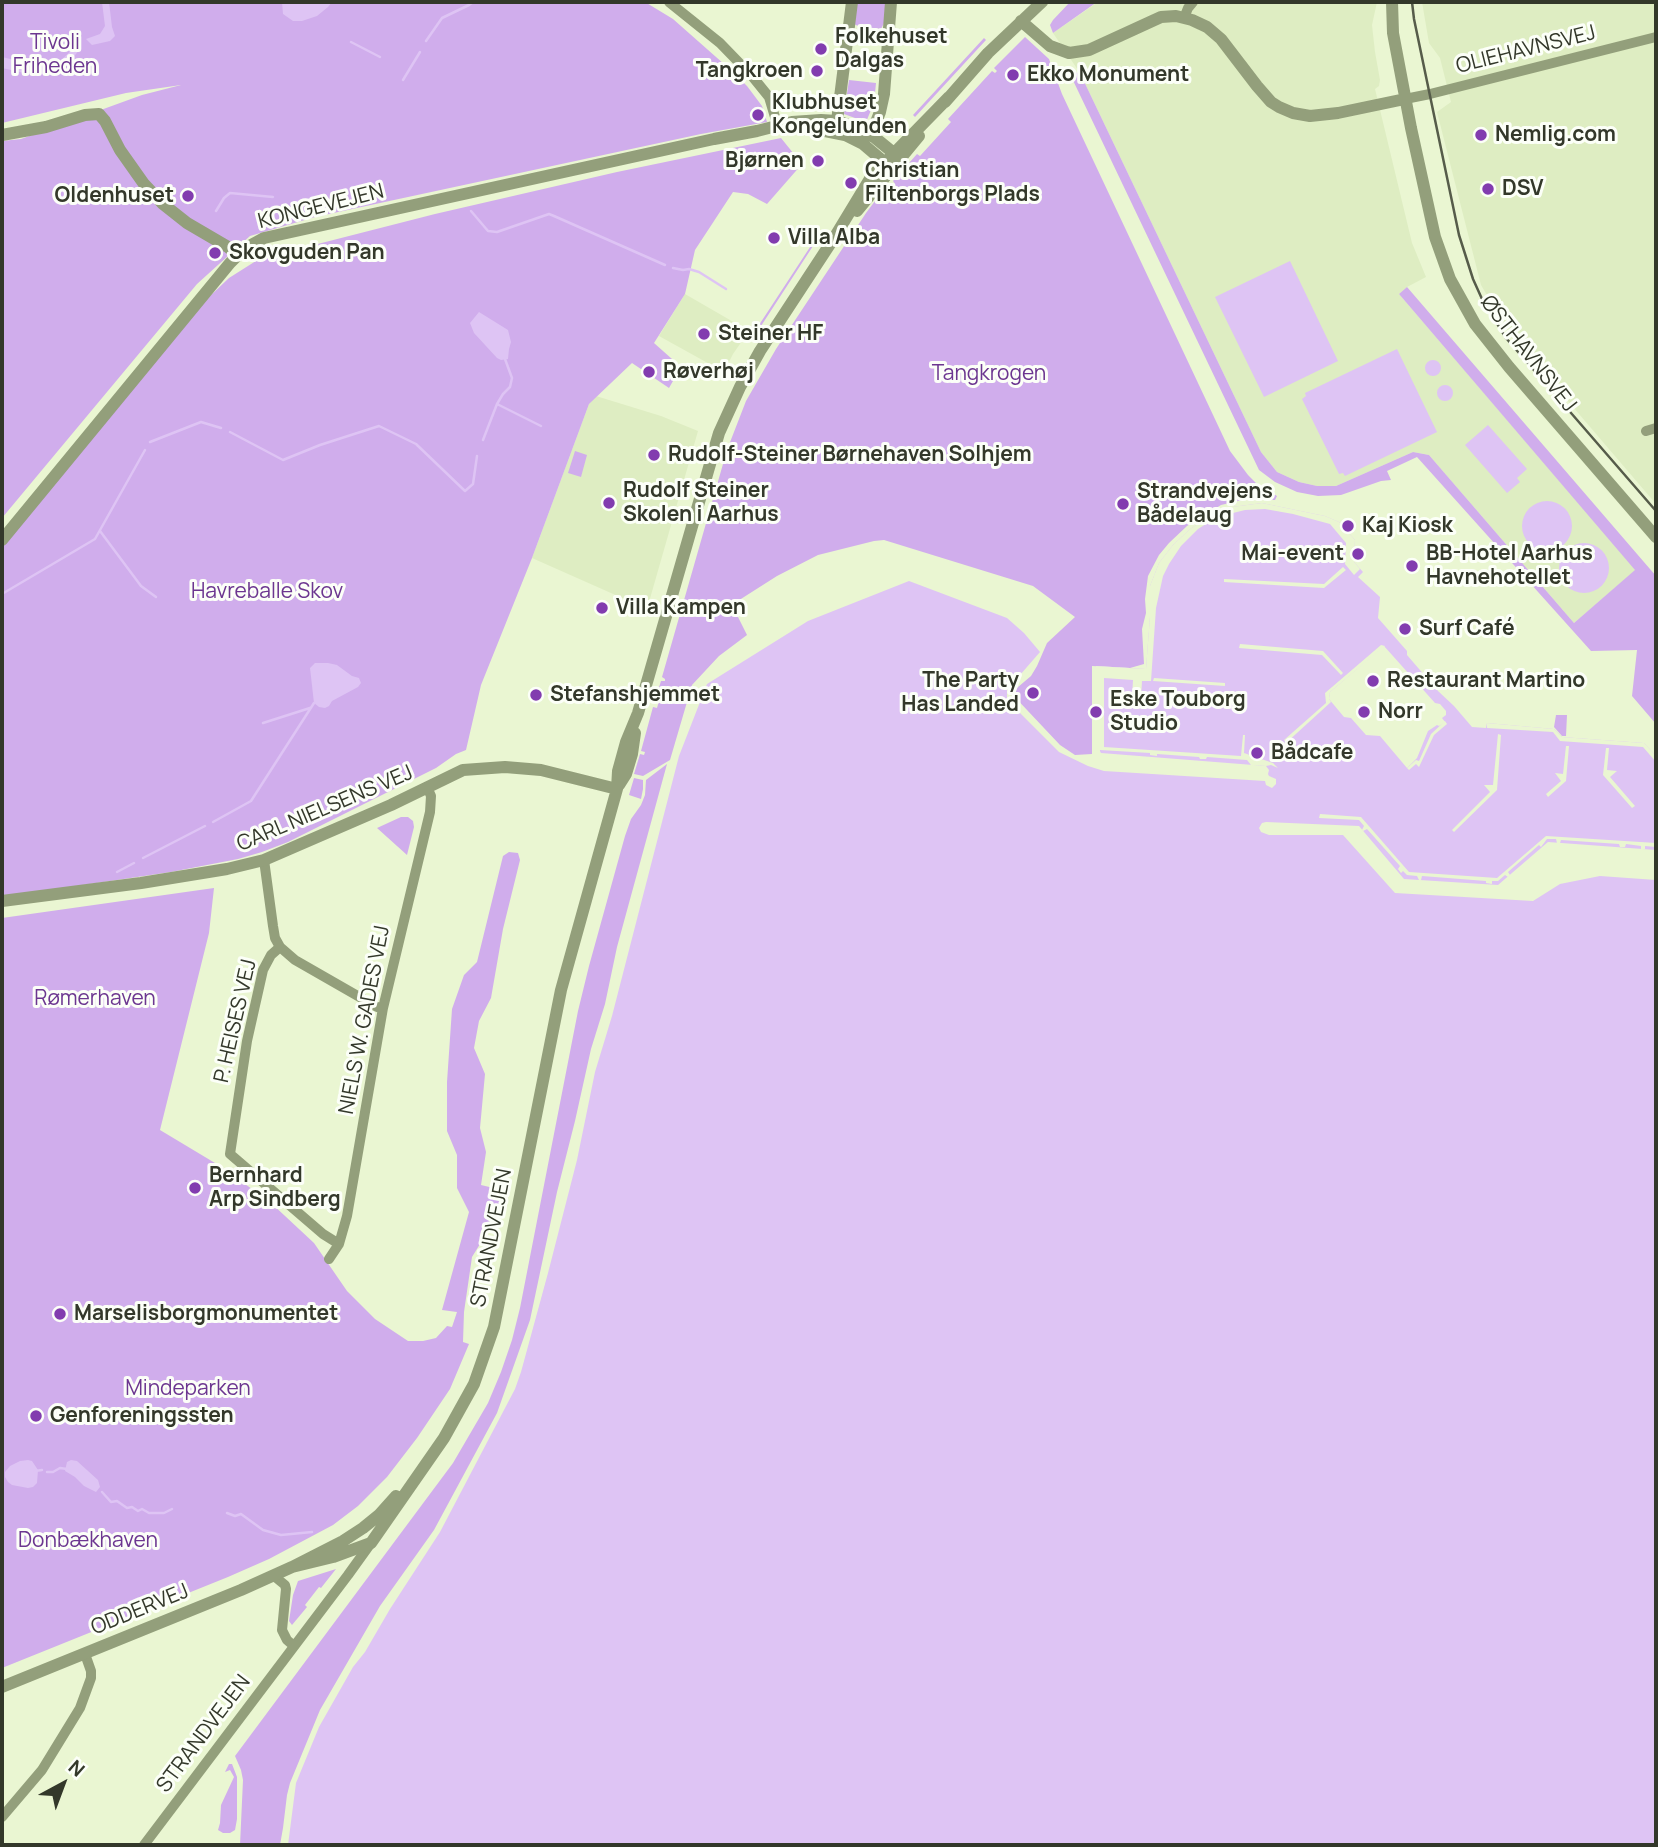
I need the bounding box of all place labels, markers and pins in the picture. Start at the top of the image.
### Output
place label: Folkehuset Dalgas [835,24,948,74]
marker: Folkehuset Dalgas [813,41,829,57]
place label: Tangkroen [696,58,803,84]
place label: Ekko Monument [1027,62,1189,88]
marker: Tangkroen [809,63,825,79]
marker: Ekko Monument [1005,67,1021,83]
place label: Klubhuset Kongelunden [772,90,907,140]
marker: Klubhuset Kongelunden [750,107,766,123]
place label: Nemlig.com [1495,122,1616,148]
marker: Nemlig.com [1473,127,1489,143]
place label: Bjørnen [725,148,804,174]
marker: Bjørnen [810,153,826,169]
place label: Christian Filtenborgs Plads [865,158,1040,208]
marker: Christian Filtenborgs Plads [843,175,859,191]
place label: DSV [1502,176,1544,202]
marker: DSV [1480,181,1496,197]
place label: Oldenhuset [55,183,174,209]
marker: Oldenhuset [180,188,196,204]
place label: Villa Alba [788,225,880,251]
marker: Villa Alba [766,230,782,246]
place label: Skovguden Pan [229,240,385,266]
marker: Skovguden Pan [207,245,223,261]
place label: Steiner HF [718,321,823,347]
marker: Steiner HF [696,326,712,342]
place label: Røverhøj [663,359,754,385]
marker: Røverhøj [641,364,657,380]
place label: Rudolf-Steiner Børnehaven Solhjem [668,442,1032,468]
marker: Rudolf-Steiner Børnehaven Solhjem [646,447,662,463]
place label: Rudolf Steiner Skolen i Aarhus [623,478,779,528]
place label: Strandvejens Bådelaug [1137,479,1273,529]
marker: Rudolf Steiner Skolen i Aarhus [601,495,617,511]
marker: Strandvejens Bådelaug [1115,496,1131,512]
place label: Kaj Kiosk [1362,513,1453,539]
marker: Kaj Kiosk [1340,518,1356,534]
place label: Mai-event [1241,541,1344,567]
place label: BB-Hotel Aarhus Havnehotellet [1426,541,1593,591]
marker: Mai-event [1350,546,1366,562]
marker: BB-Hotel Aarhus Havnehotellet [1404,558,1420,574]
place label: Villa Kampen [616,595,746,621]
marker: Villa Kampen [594,600,610,616]
place label: Surf Café [1419,616,1515,642]
marker: Surf Café [1397,621,1413,637]
place label: The Party Has Landed [901,668,1019,718]
place label: Restaurant Martino [1387,668,1585,694]
marker: Restaurant Martino [1365,673,1381,689]
place label: Stefanshjemmet [550,682,720,708]
marker: The Party Has Landed [1025,685,1041,701]
marker: Stefanshjemmet [528,687,544,703]
place label: Eske Touborg Studio [1110,687,1246,737]
place label: Norr [1378,699,1423,725]
marker: Eske Touborg Studio [1088,704,1104,720]
marker: Norr [1356,704,1372,720]
place label: Bådcafe [1271,740,1353,766]
marker: Bådcafe [1249,745,1265,761]
place label: Bernhard Arp Sindberg [209,1163,341,1213]
marker: Bernhard Arp Sindberg [187,1180,203,1196]
place label: Marselisborgmonumentet [74,1301,338,1327]
marker: Marselisborgmonumentet [52,1306,68,1322]
place label: Genforeningssten [50,1403,234,1429]
marker: Genforeningssten [28,1408,44,1424]

